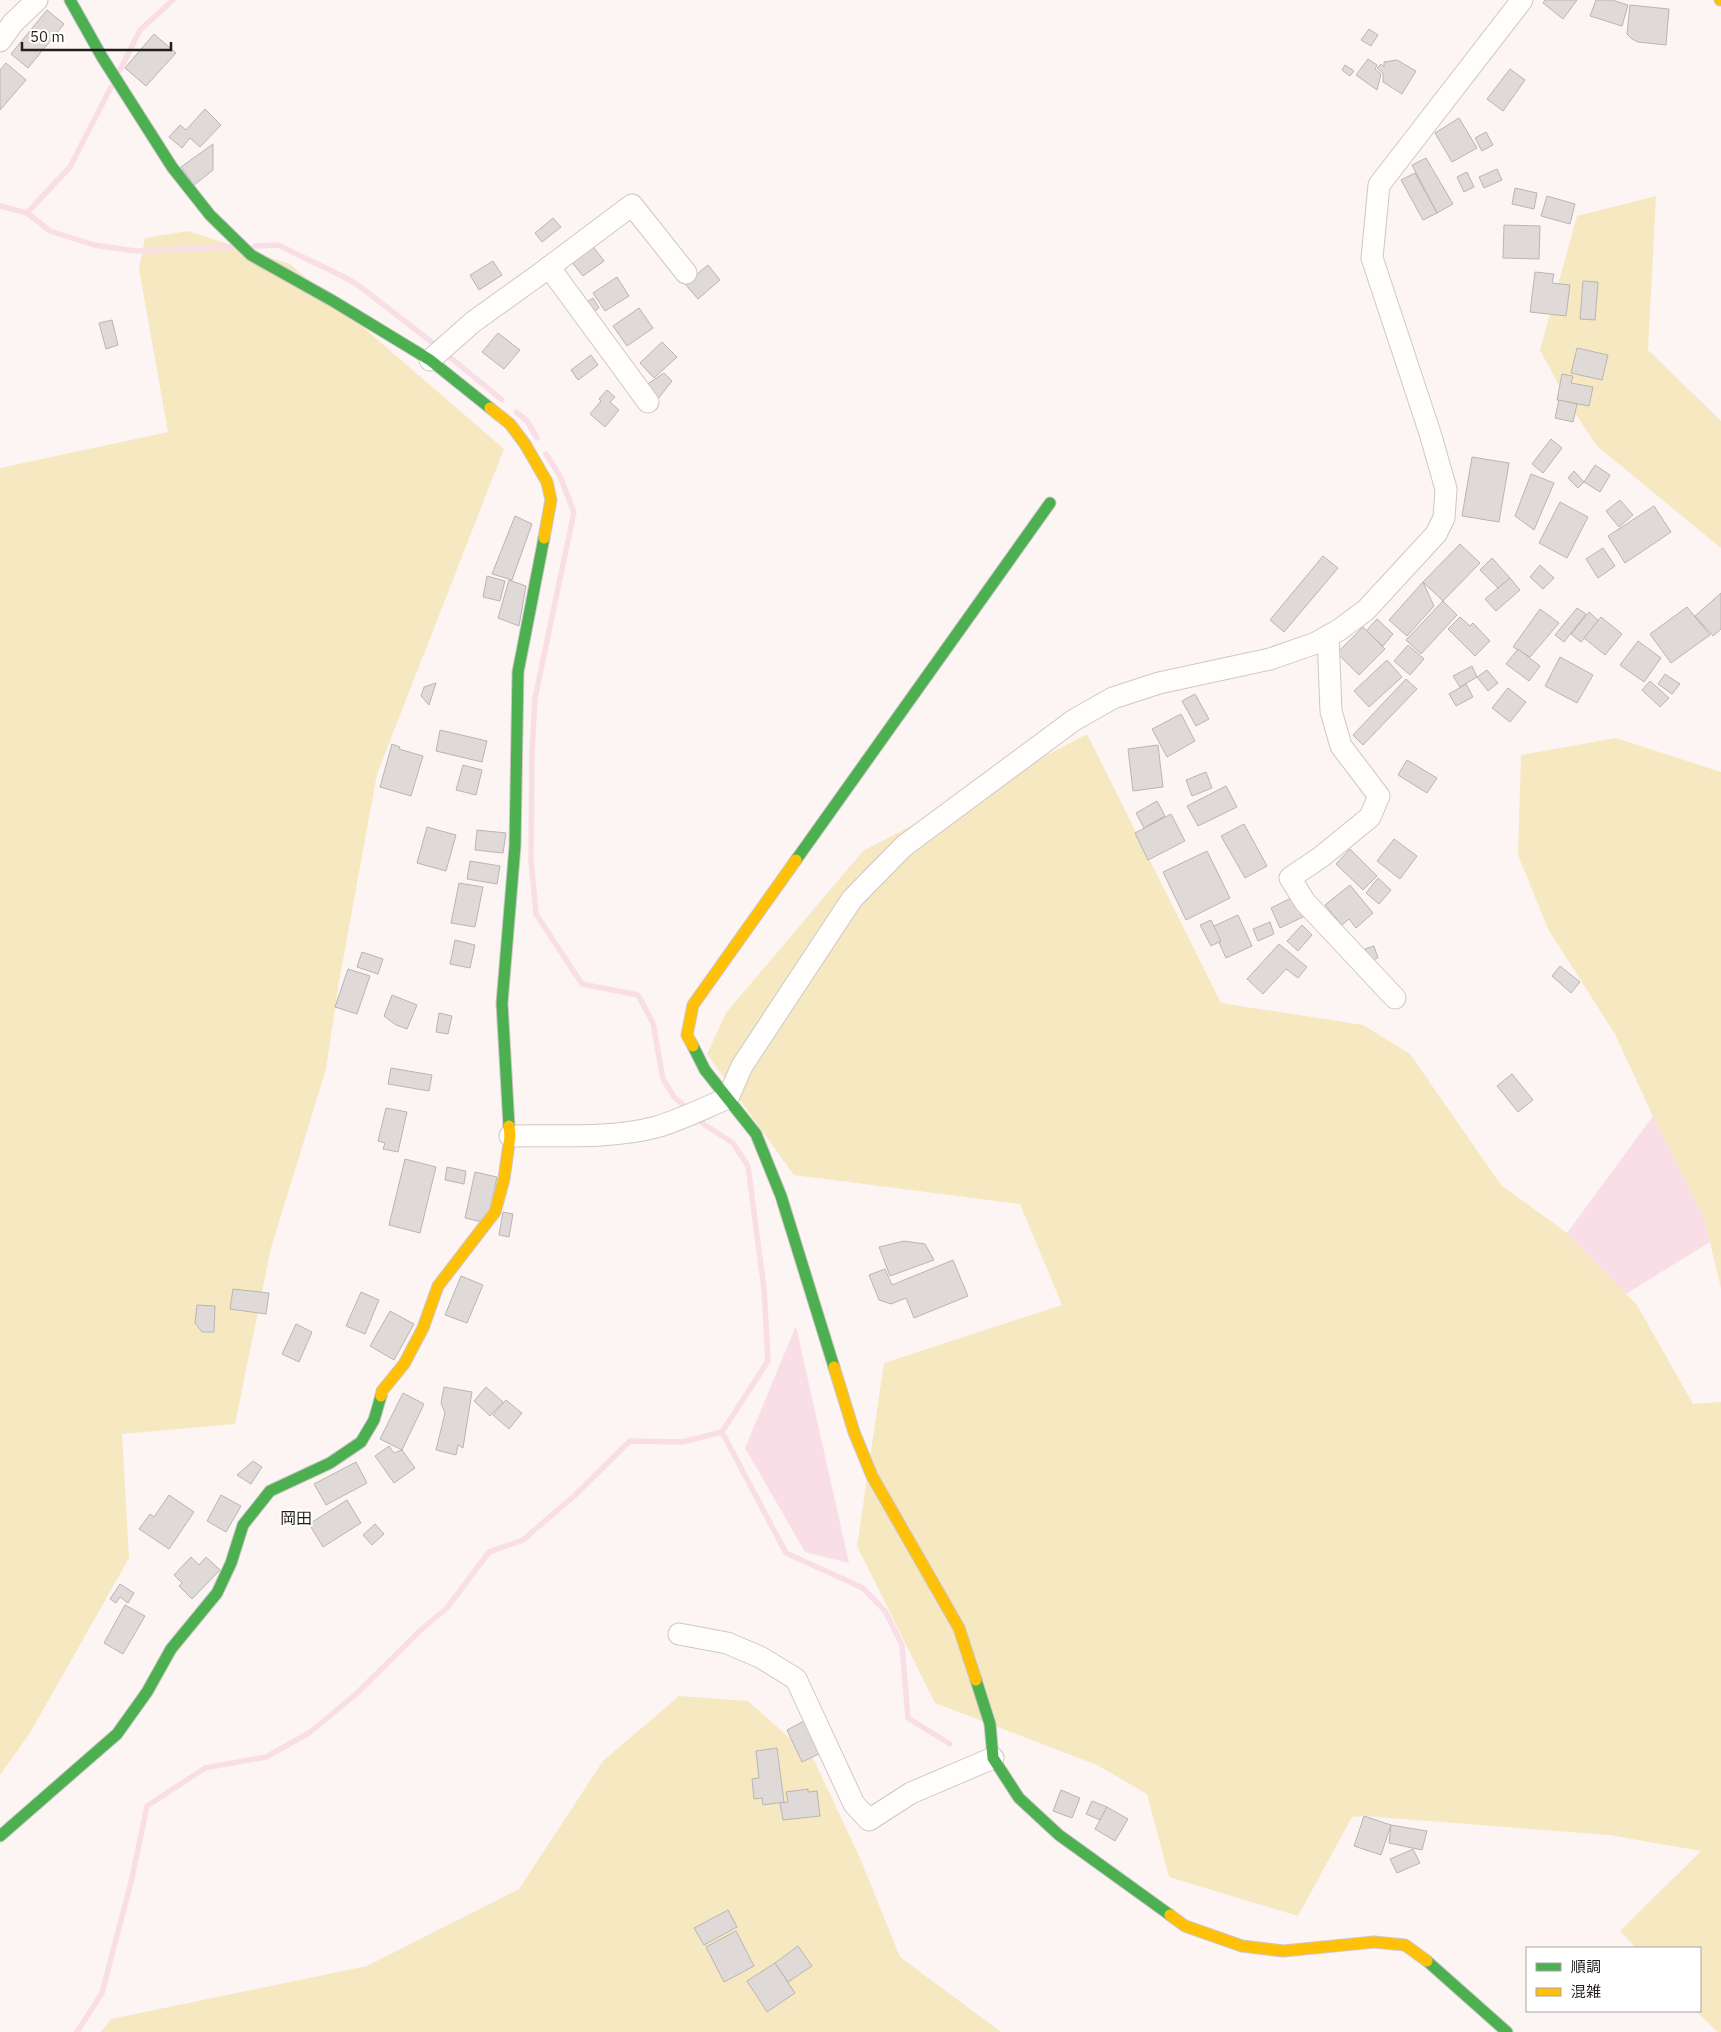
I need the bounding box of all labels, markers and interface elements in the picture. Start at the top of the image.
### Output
scale bar [22,20,171,52]
text: 50 m [30,27,65,46]
district label: 岡田 [280,1508,312,1528]
legend [1526,1947,1701,2012]
text: 順調 [1571,1957,1601,1976]
text: 混雑 [1571,1982,1601,2001]

